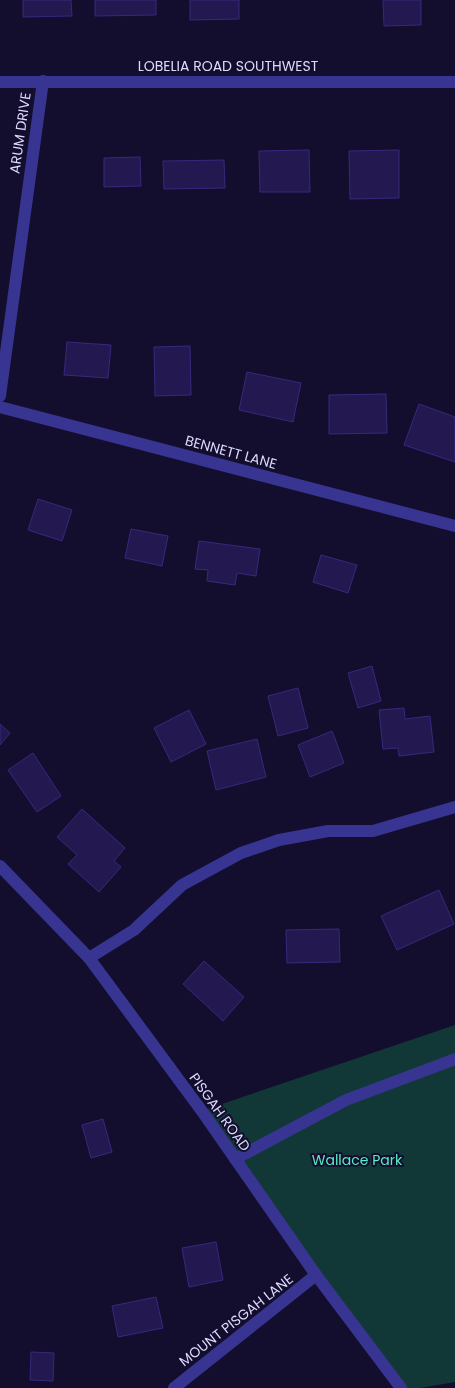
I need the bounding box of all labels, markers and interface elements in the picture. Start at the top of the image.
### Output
street label: LOBELIA ROAD SOUTHWEST [138,56,319,76]
street label: ARUM DRIVE [4,91,36,175]
street label: BENNETT LANE [183,430,279,474]
street label: PISGAH ROAD [185,1069,255,1155]
park label: Wallace Park [312,1150,403,1170]
street label: MOUNT PISGAH LANE [175,1269,297,1371]

